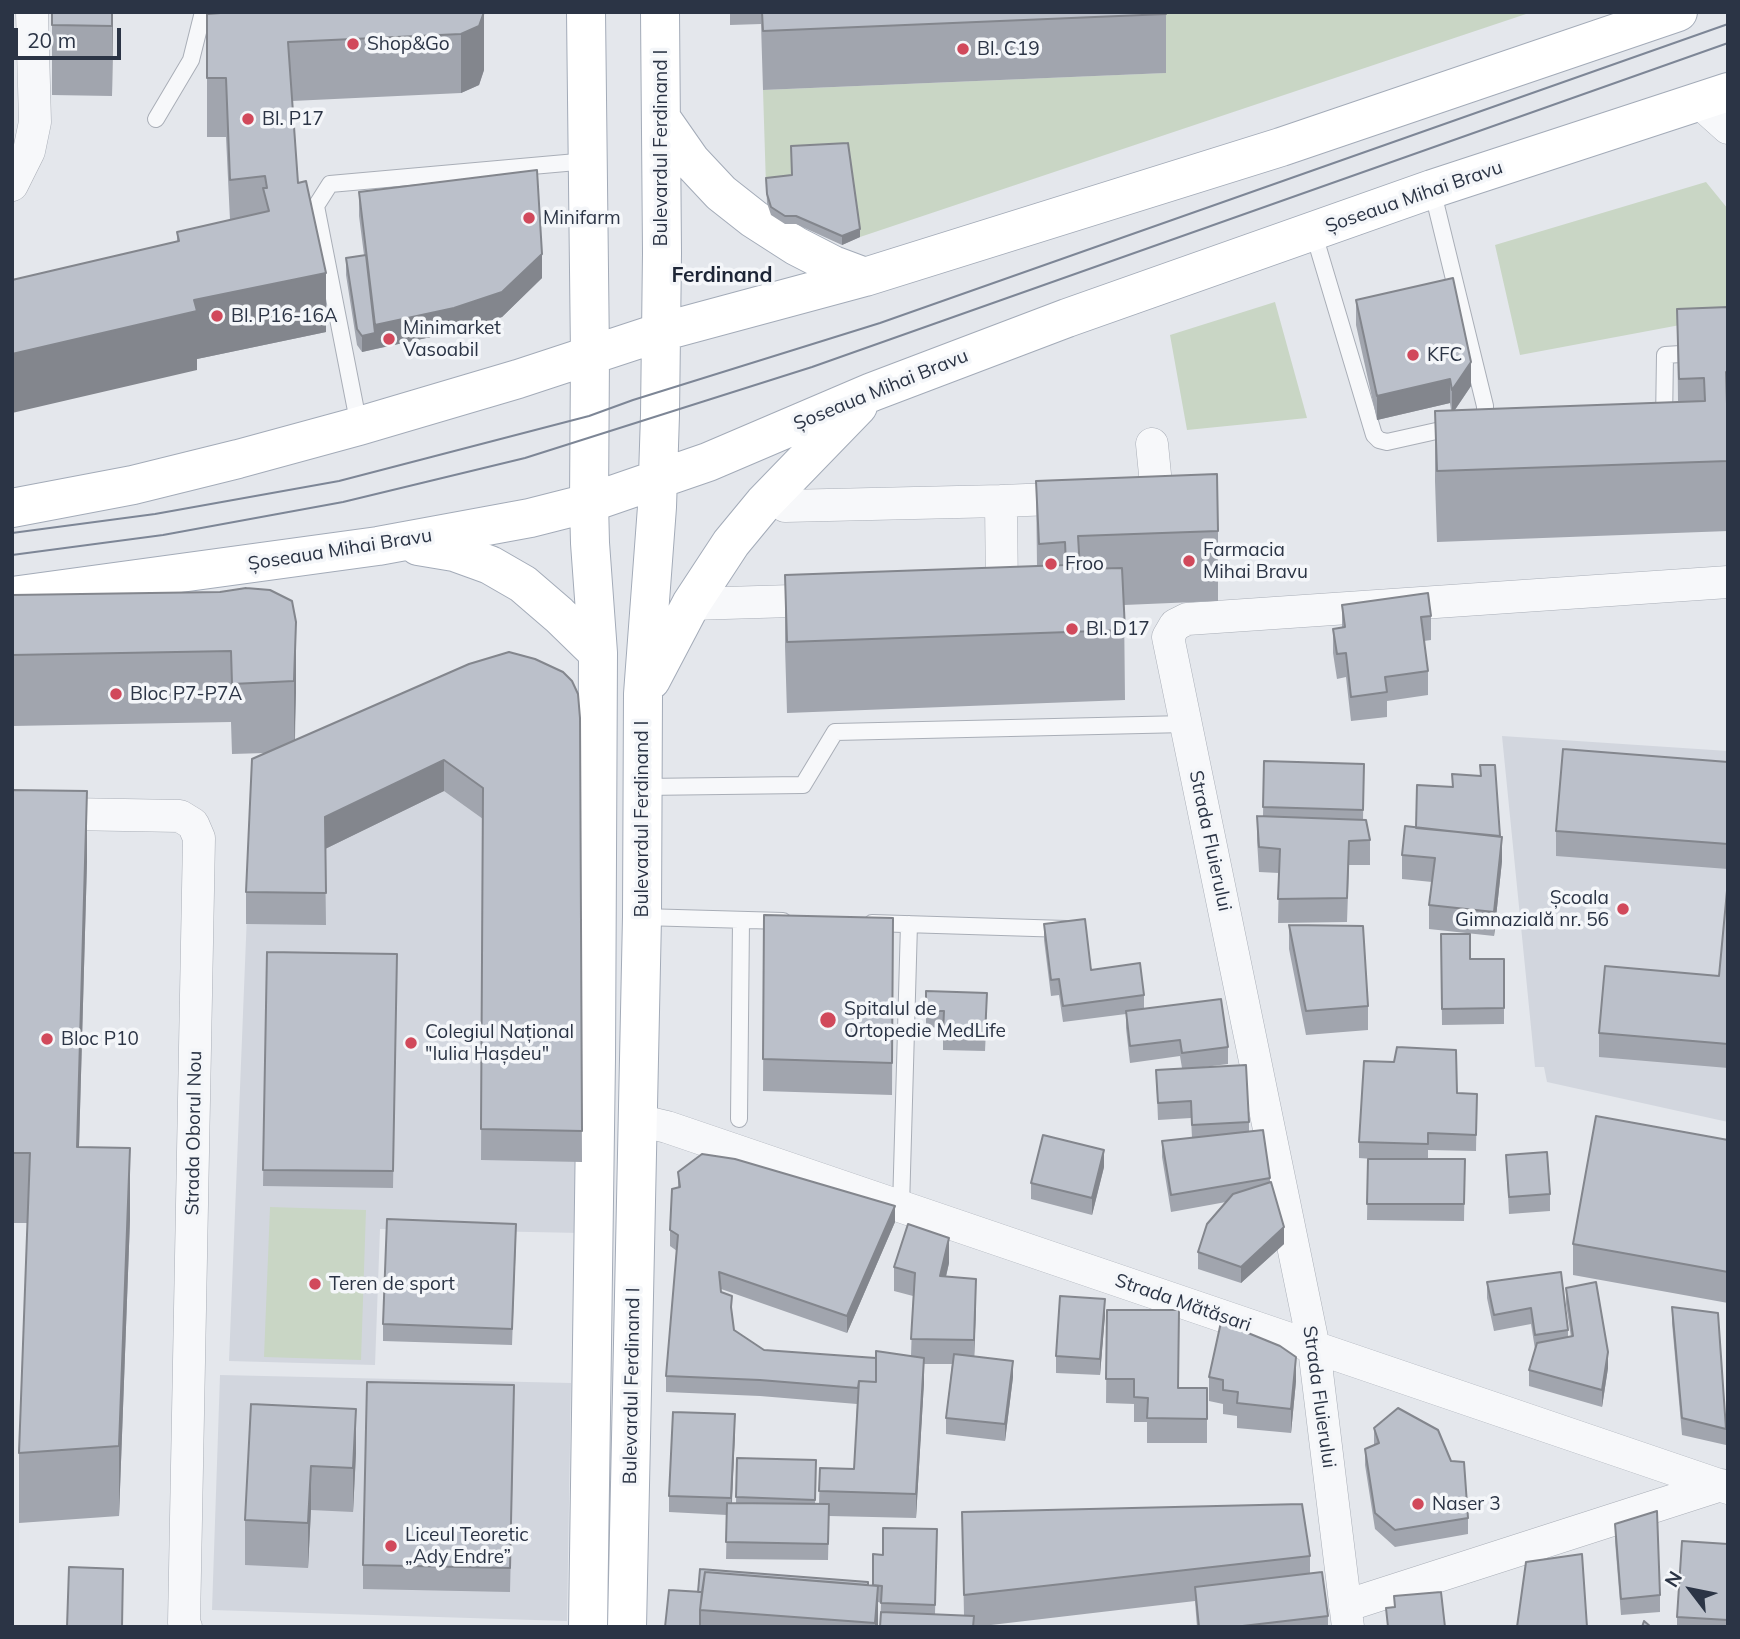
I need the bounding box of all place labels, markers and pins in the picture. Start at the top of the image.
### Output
place label: Shop&Go [367,33,450,55]
marker: Shop&Go [345,36,361,52]
place label: Bl. C19 [977,38,1040,60]
marker: Bl. C19 [955,41,971,57]
place label: Bl. P17 [262,108,324,130]
marker: Bl. P17 [240,111,256,127]
place label: Minifarm [543,207,621,229]
marker: Minifarm [521,210,537,226]
place label: Bl. P16-16A [231,305,338,327]
marker: Bl. P16-16A [209,308,225,324]
place label: Minimarket Vasoabil [403,317,501,361]
marker: Minimarket Vasoabil [381,331,397,347]
place label: KFC [1427,344,1462,366]
marker: KFC [1405,347,1421,363]
place label: Farmacia Mihai Bravu [1203,539,1308,583]
place label: Froo [1065,553,1104,575]
marker: Farmacia Mihai Bravu [1181,553,1197,569]
marker: Froo [1043,556,1059,572]
place label: Bl. D17 [1086,618,1150,640]
marker: Bl. D17 [1064,621,1080,637]
place label: Bloc P7-P7A [130,683,242,705]
marker: Bloc P7-P7A [108,686,124,702]
place label: Școala Gimnazială nr. 56 [1455,887,1609,931]
marker: Școala Gimnazială nr. 56 [1615,901,1631,917]
place label: Spitalul de Ortopedie MedLife [844,998,1006,1042]
marker: Spitalul de Ortopedie MedLife [818,1010,838,1030]
place label: Colegiul Național "Iulia Hașdeu" [425,1021,574,1065]
place label: Bloc P10 [61,1028,139,1050]
marker: Bloc P10 [39,1031,55,1047]
marker: Colegiul Național "Iulia Hașdeu" [403,1035,419,1051]
place label: Teren de sport [329,1273,455,1295]
marker: Teren de sport [307,1276,323,1292]
place label: Naser 3 [1432,1493,1501,1515]
marker: Naser 3 [1410,1496,1426,1512]
place label: Liceul Teoretic „Ady Endre” [405,1524,529,1568]
marker: Liceul Teoretic „Ady Endre” [383,1538,399,1554]

